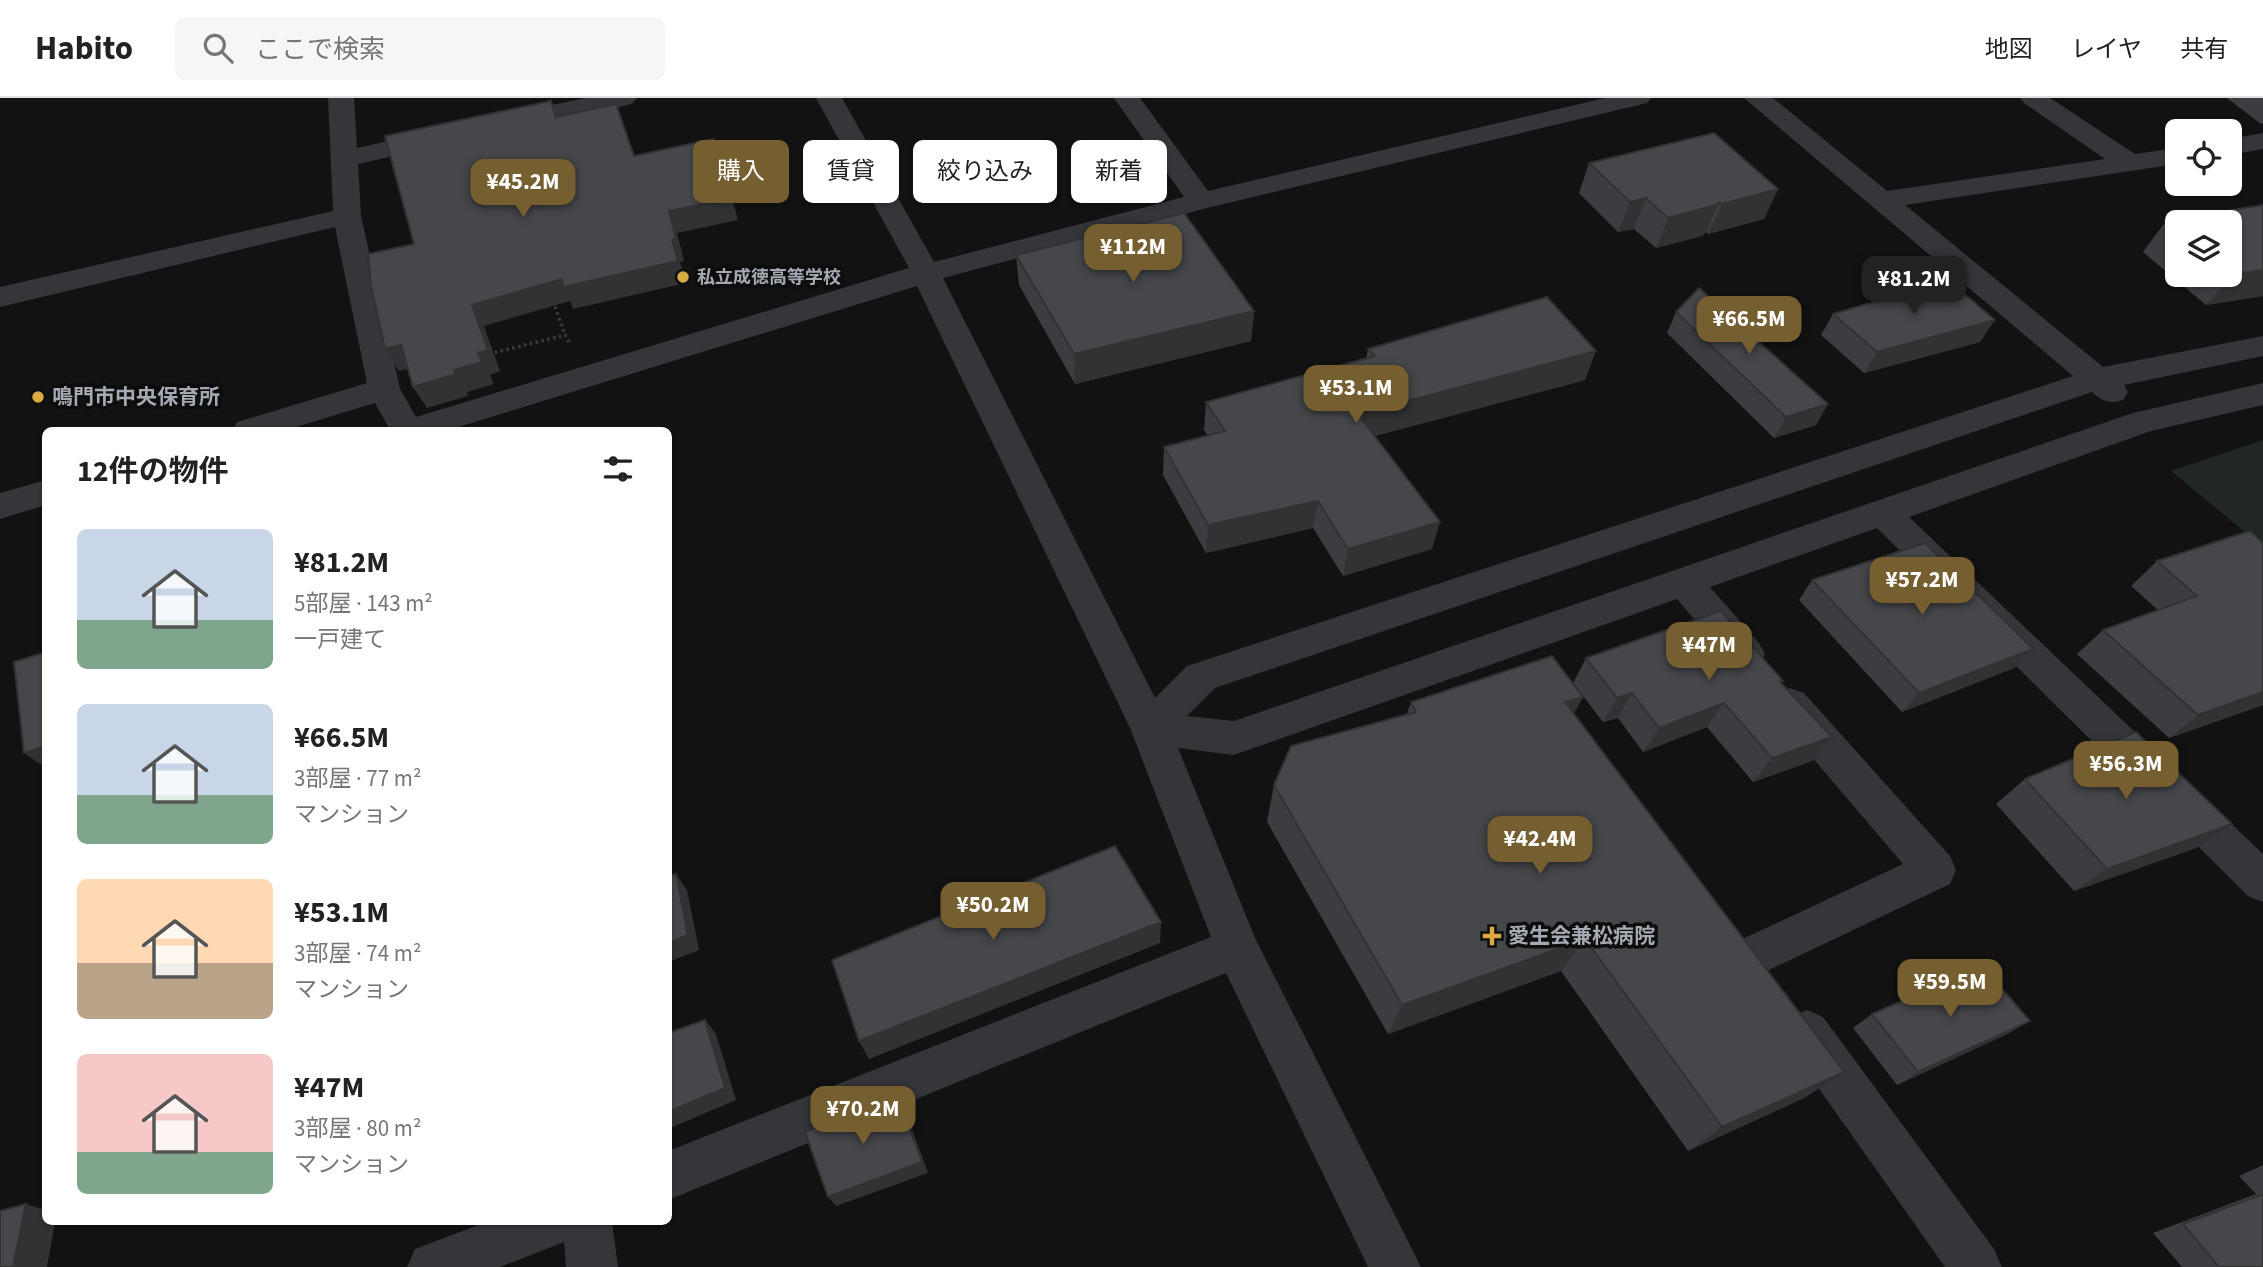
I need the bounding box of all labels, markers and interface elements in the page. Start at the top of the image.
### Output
search box [175,17,665,80]
text: Habito [35,25,133,72]
icon: search [199,29,237,67]
text: ここで検索 [255,31,385,68]
text: 地図 [1985,32,2033,67]
text: レイヤ [2071,32,2142,67]
text: 共有 [2180,32,2228,67]
map controls [2165,119,2242,287]
button: locate [2165,119,2242,196]
chip: 購入 [693,140,789,203]
chip: 賃貸 [803,140,899,203]
chip: 絞り込み [913,140,1057,203]
chip: 新着 [1071,140,1167,203]
pin: ¥45.2M [466,159,580,219]
text: ¥45.2M [486,165,560,198]
button: layers [2165,210,2242,287]
pin: ¥112M [1084,225,1182,284]
text: ¥112M [1100,230,1166,263]
pin: ¥81.2M [1857,256,1971,316]
text: ¥81.2M [1877,262,1951,295]
place label: 私立成徳高等学校 [697,265,841,290]
marker: 私立成徳高等学校 [675,269,691,285]
pin: ¥66.5M [1692,296,1806,356]
text: ¥66.5M [1712,302,1786,335]
pin: ¥53.1M [1299,366,1413,425]
text: ¥53.1M [1319,371,1393,404]
place label: 鳴門市中央保育所 [52,382,220,412]
marker: 鳴門市中央保育所 [30,389,46,405]
text: 12件の物件 [77,450,229,493]
icon: filters [599,450,637,488]
text: ¥81.2M [294,541,389,584]
icon: home [133,557,217,641]
pin: ¥57.2M [1865,558,1979,617]
text: ¥57.2M [1885,563,1959,596]
text: 5部屋 · 143 m² [294,587,433,620]
pin: ¥47M [1668,622,1750,682]
text: 一戸建て [294,623,386,656]
text: ¥47M [1682,628,1736,661]
text: ¥66.5M [294,716,389,759]
icon: home [133,732,217,816]
pin: ¥56.3M [2069,742,2183,801]
text: ¥56.3M [2089,747,2163,780]
text: 3部屋 · 77 m² [294,762,421,795]
text: マンション [294,798,409,831]
pin: ¥42.4M [1483,816,1597,876]
text: ¥42.4M [1503,822,1577,855]
pin: ¥50.2M [936,882,1050,942]
text: ¥50.2M [956,888,1030,921]
text: ¥53.1M [294,891,389,934]
icon: home [133,907,217,991]
place label: 愛生会兼松病院 [1508,921,1655,951]
marker: 愛生会兼松病院 [1482,926,1502,946]
text: 3部屋 · 74 m² [294,937,421,970]
pin: ¥59.5M [1893,960,2007,1019]
text: ¥59.5M [1913,965,1987,998]
text: マンション [294,973,409,1006]
text: ¥47M [294,1066,364,1109]
icon: home [133,1082,217,1166]
pin: ¥70.2M [806,1086,920,1146]
text: ¥70.2M [826,1092,900,1125]
text: 3部屋 · 80 m² [294,1112,421,1145]
text: マンション [294,1148,409,1181]

